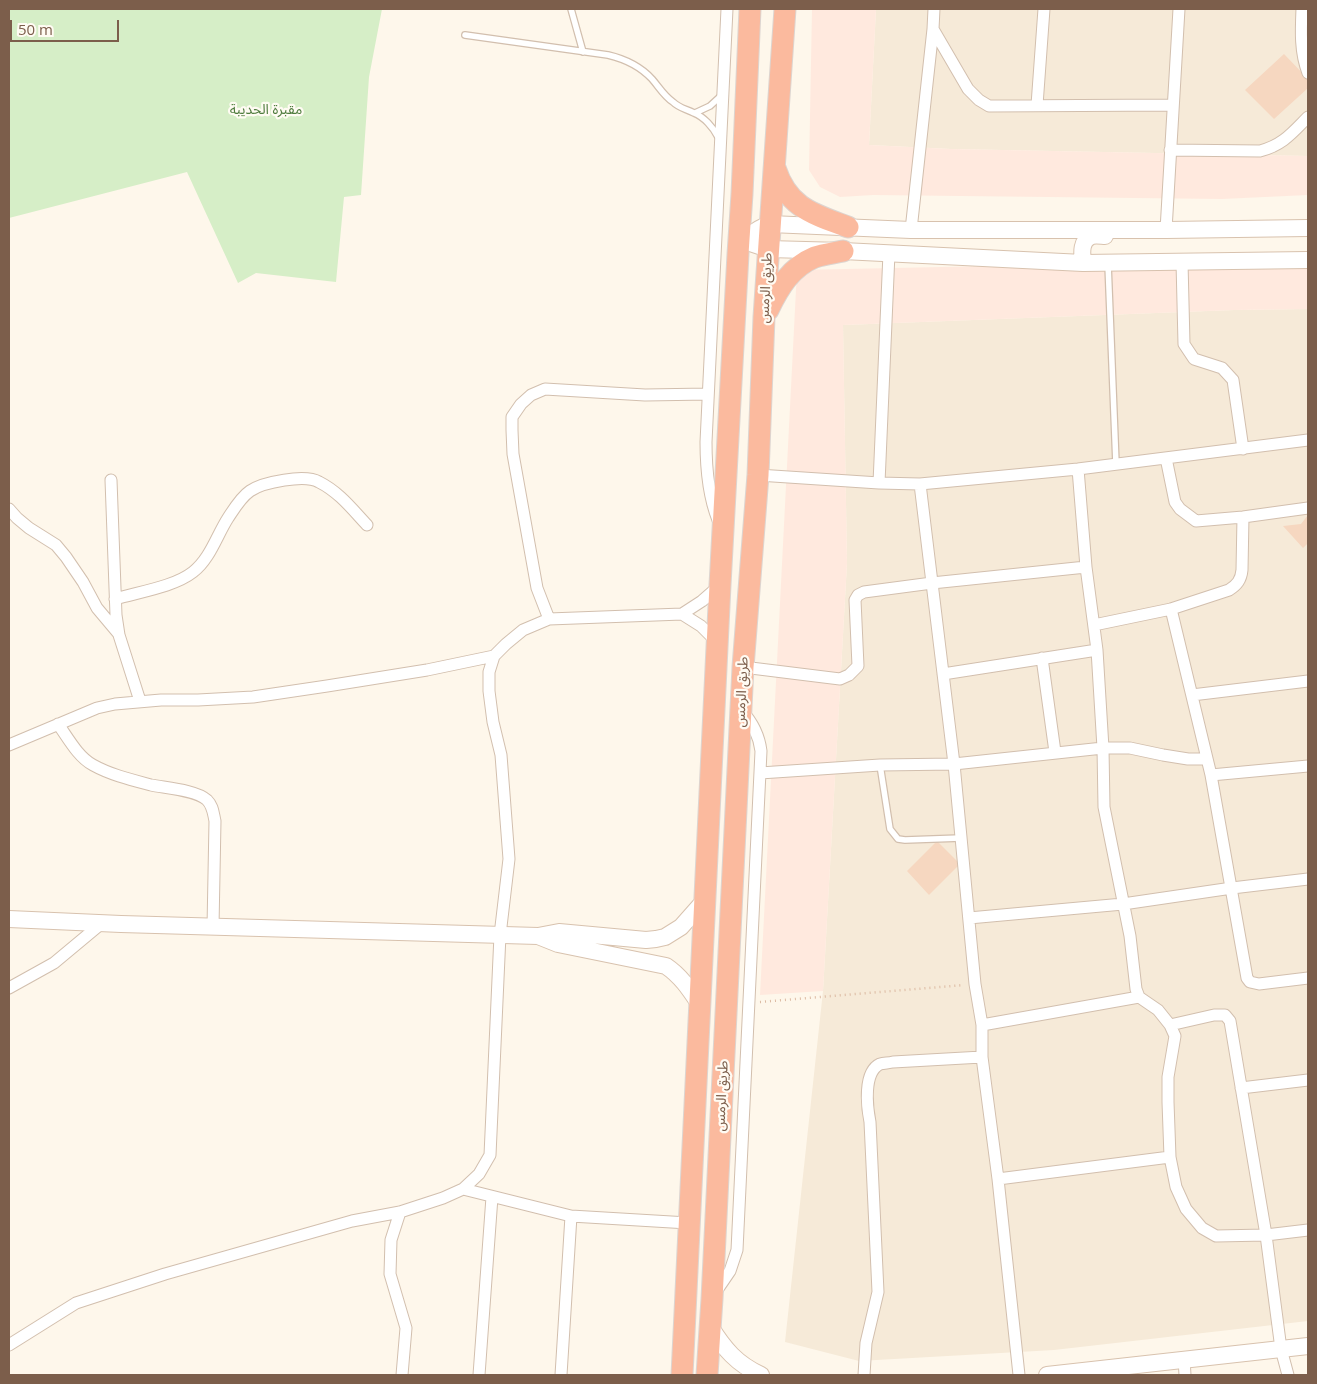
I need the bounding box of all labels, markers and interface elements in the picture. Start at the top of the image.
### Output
scale bar [12,10,121,42]
text: 50 m [18,19,53,39]
park label: مقبرة الحديبة [230,102,302,118]
street label: طريق الرمس [756,252,776,324]
street label: طريق الرمس [732,656,752,728]
street label: طريق الرمس [712,1060,732,1132]

